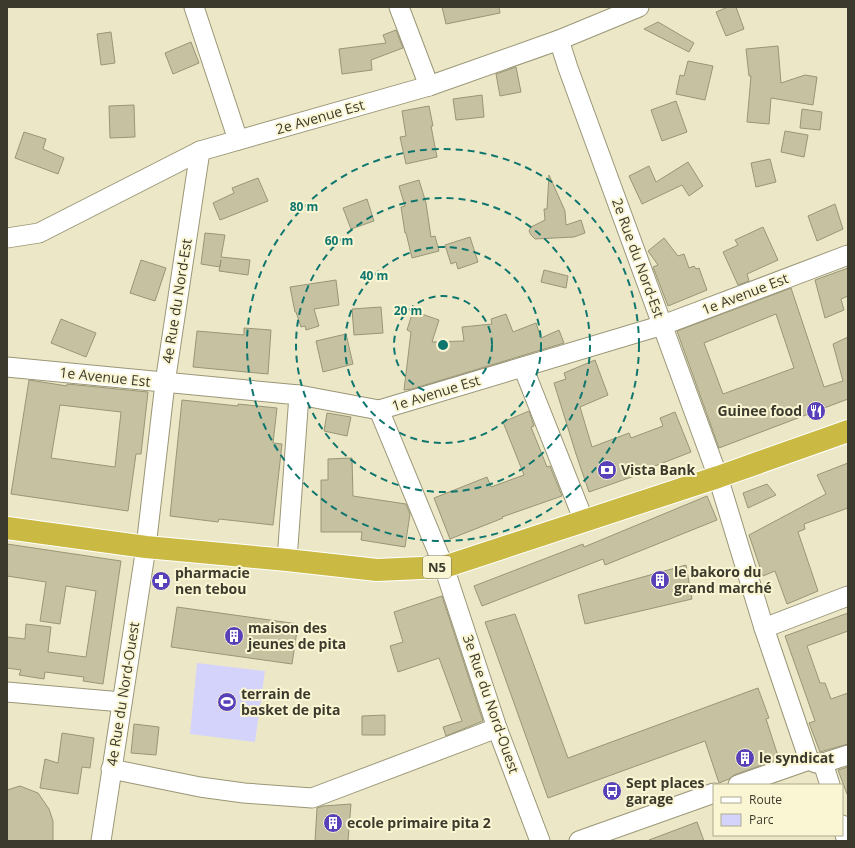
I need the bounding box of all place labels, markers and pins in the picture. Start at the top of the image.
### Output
centre of rings [436,338,450,352]
restaurant icon: Guinee food [805,400,827,422]
place label: Guinee food [717,401,802,420]
bank icon: Vista Bank [596,459,618,481]
place label: Vista Bank [621,460,696,479]
place label: le bakoro du grand marché [674,562,772,597]
place label: pharmacie nen tebou [175,563,250,598]
building icon: le bakoro du grand marché [649,569,671,591]
pharmacy icon: pharmacie nen tebou [150,570,172,592]
place label: maison des jeunes de pita [247,618,346,653]
building icon: maison des jeunes de pita [223,625,245,647]
place label: terrain de basket de pita [241,684,340,719]
sports icon: terrain de basket de pita [216,691,238,713]
building icon: le syndicat [734,747,756,769]
place label: le syndicat [759,748,834,767]
place label: Sept places garage [626,773,705,808]
bus stop icon: Sept places garage [601,780,623,802]
building icon: ecole primaire pita 2 [322,812,344,834]
place label: ecole primaire pita 2 [347,813,491,832]

